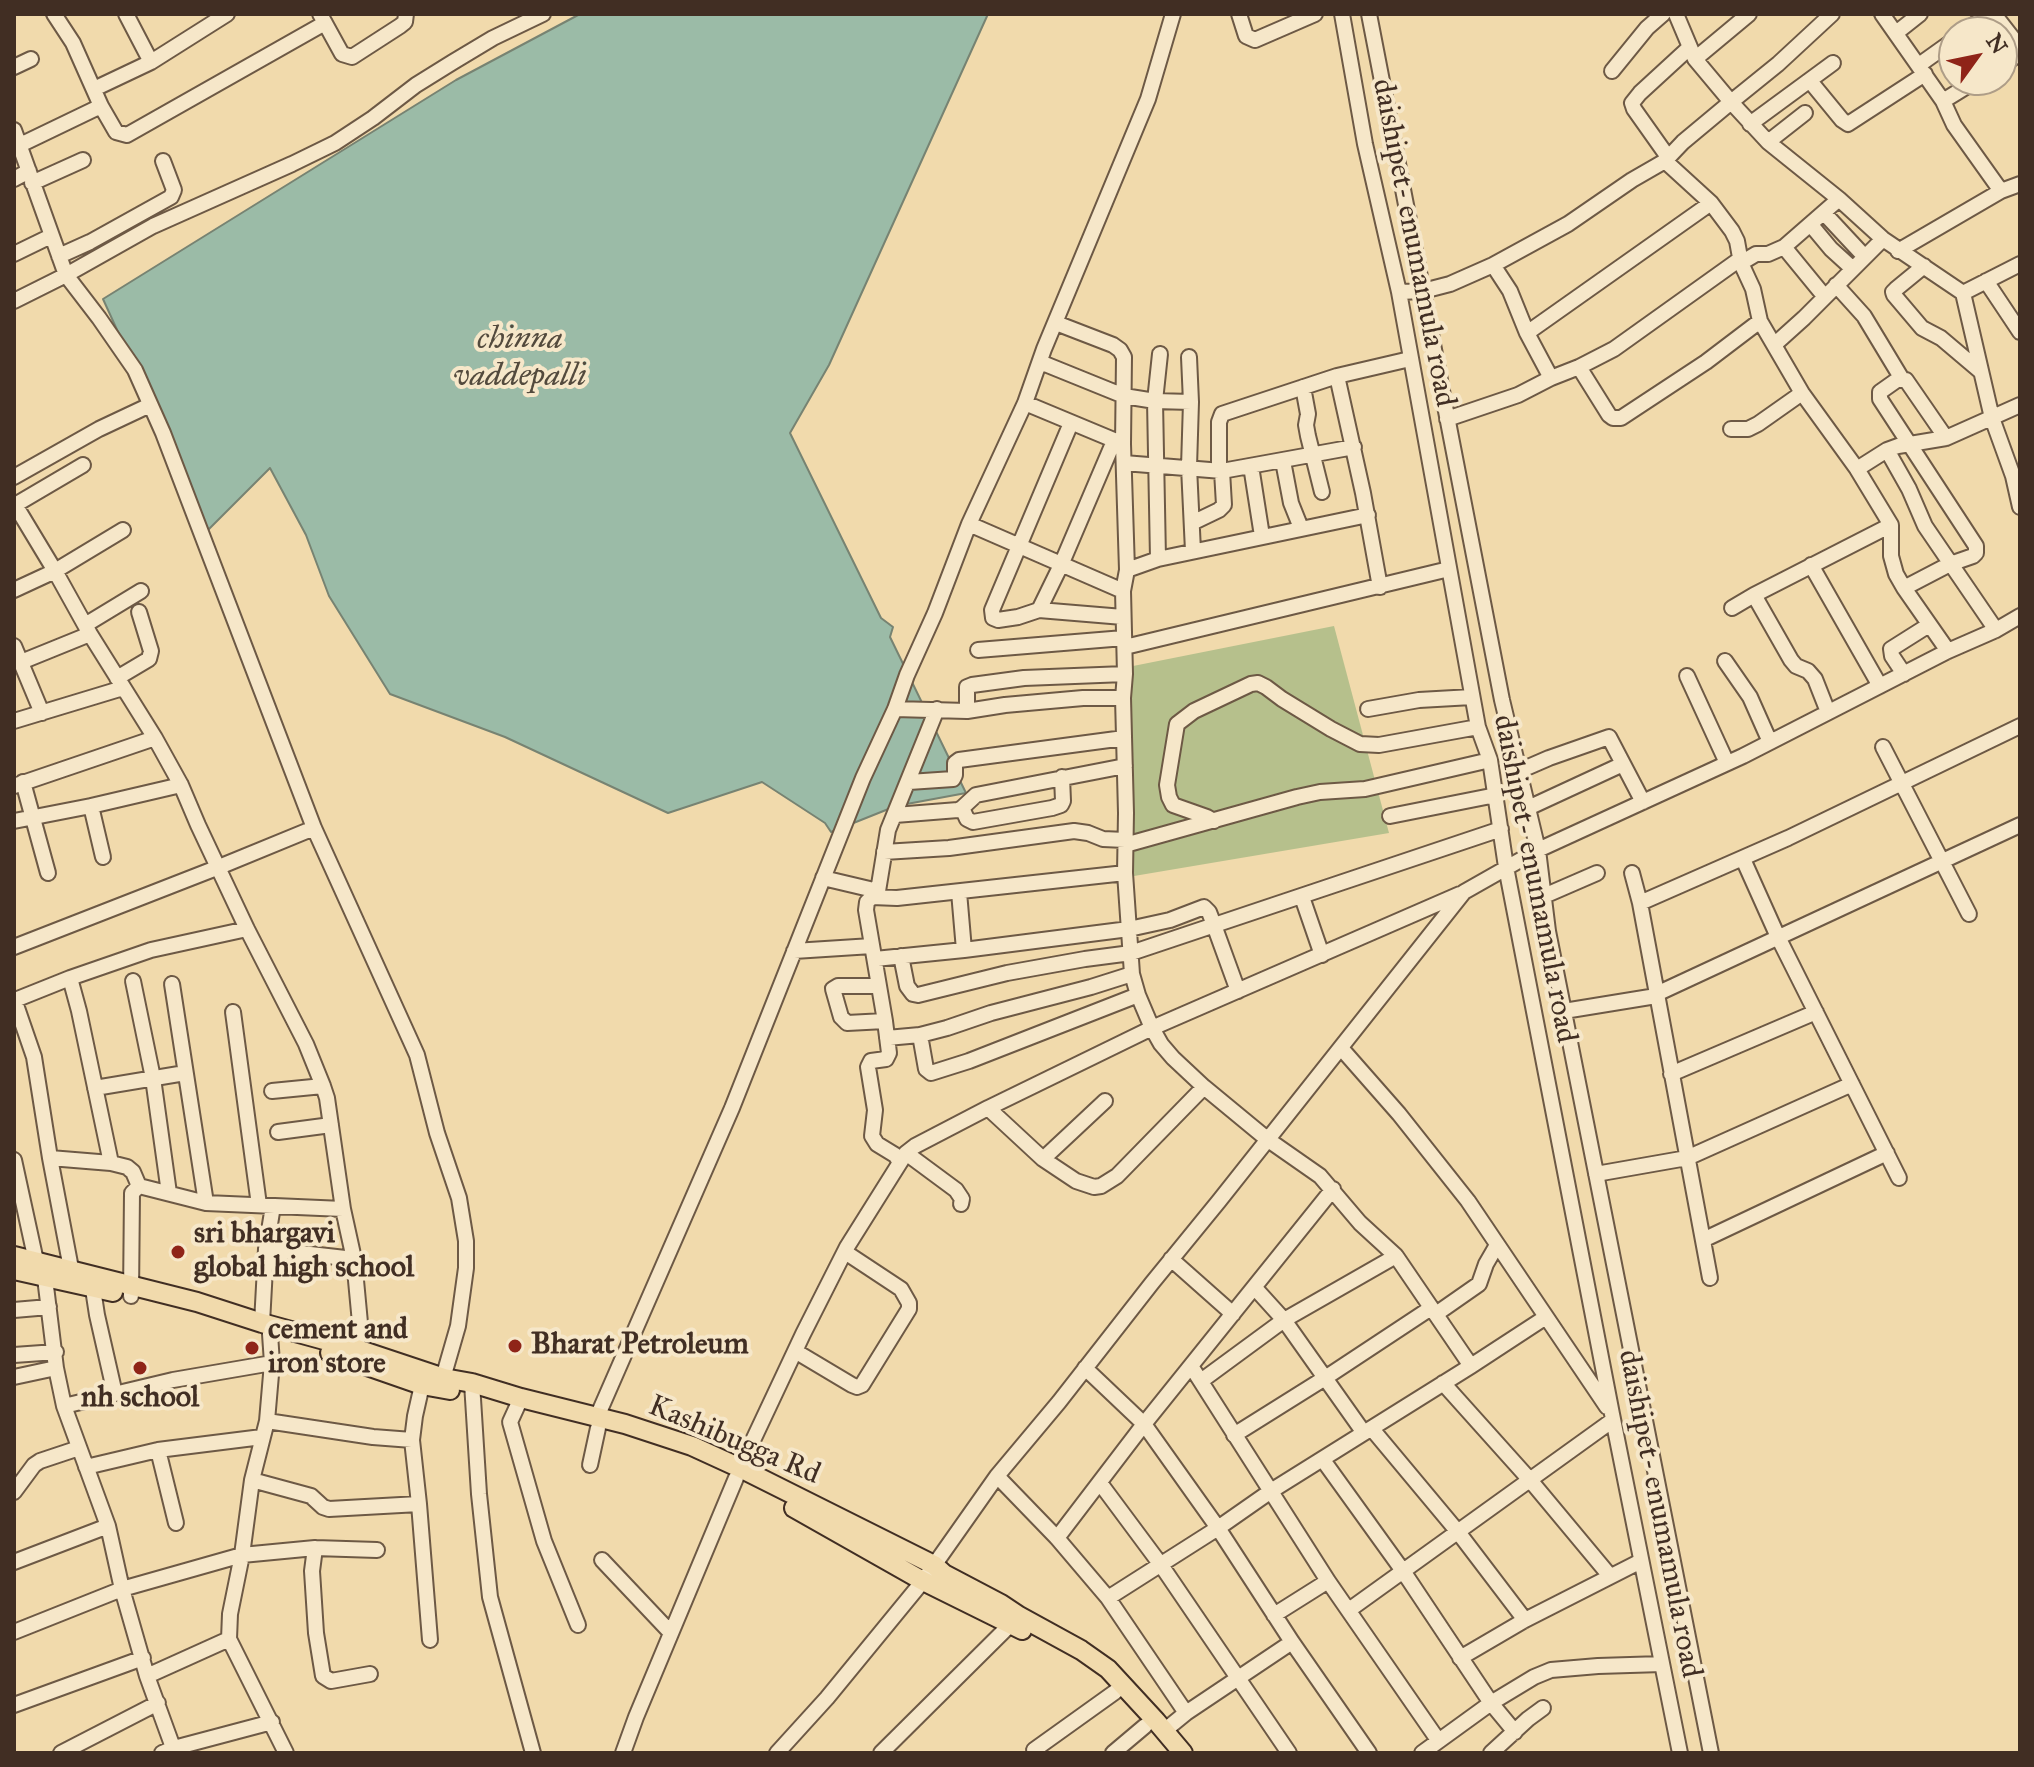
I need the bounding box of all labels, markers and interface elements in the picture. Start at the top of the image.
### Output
north arrow [1938,16,2018,96]
text: N [1980,29,2013,59]
street label: daishipet- enumamula road [1364,76,1462,410]
water label: chinna vaddepalli [453,321,587,396]
street label: daishipet- enumamula road [1485,712,1583,1046]
place label: sri bhargavi global high school [194,1217,414,1288]
marker: sri bhargavi global high school [169,1243,187,1261]
place label: cement and iron store [268,1313,408,1384]
place label: Bharat Petroleum [531,1328,749,1364]
marker: Bharat Petroleum [506,1337,524,1355]
marker: cement and iron store [243,1339,261,1357]
street label: daishipet- enumamula road [1610,1347,1708,1681]
marker: nh school [131,1359,149,1377]
place label: nh school [81,1381,199,1417]
street label: Kashibugga Rd [643,1389,825,1493]

